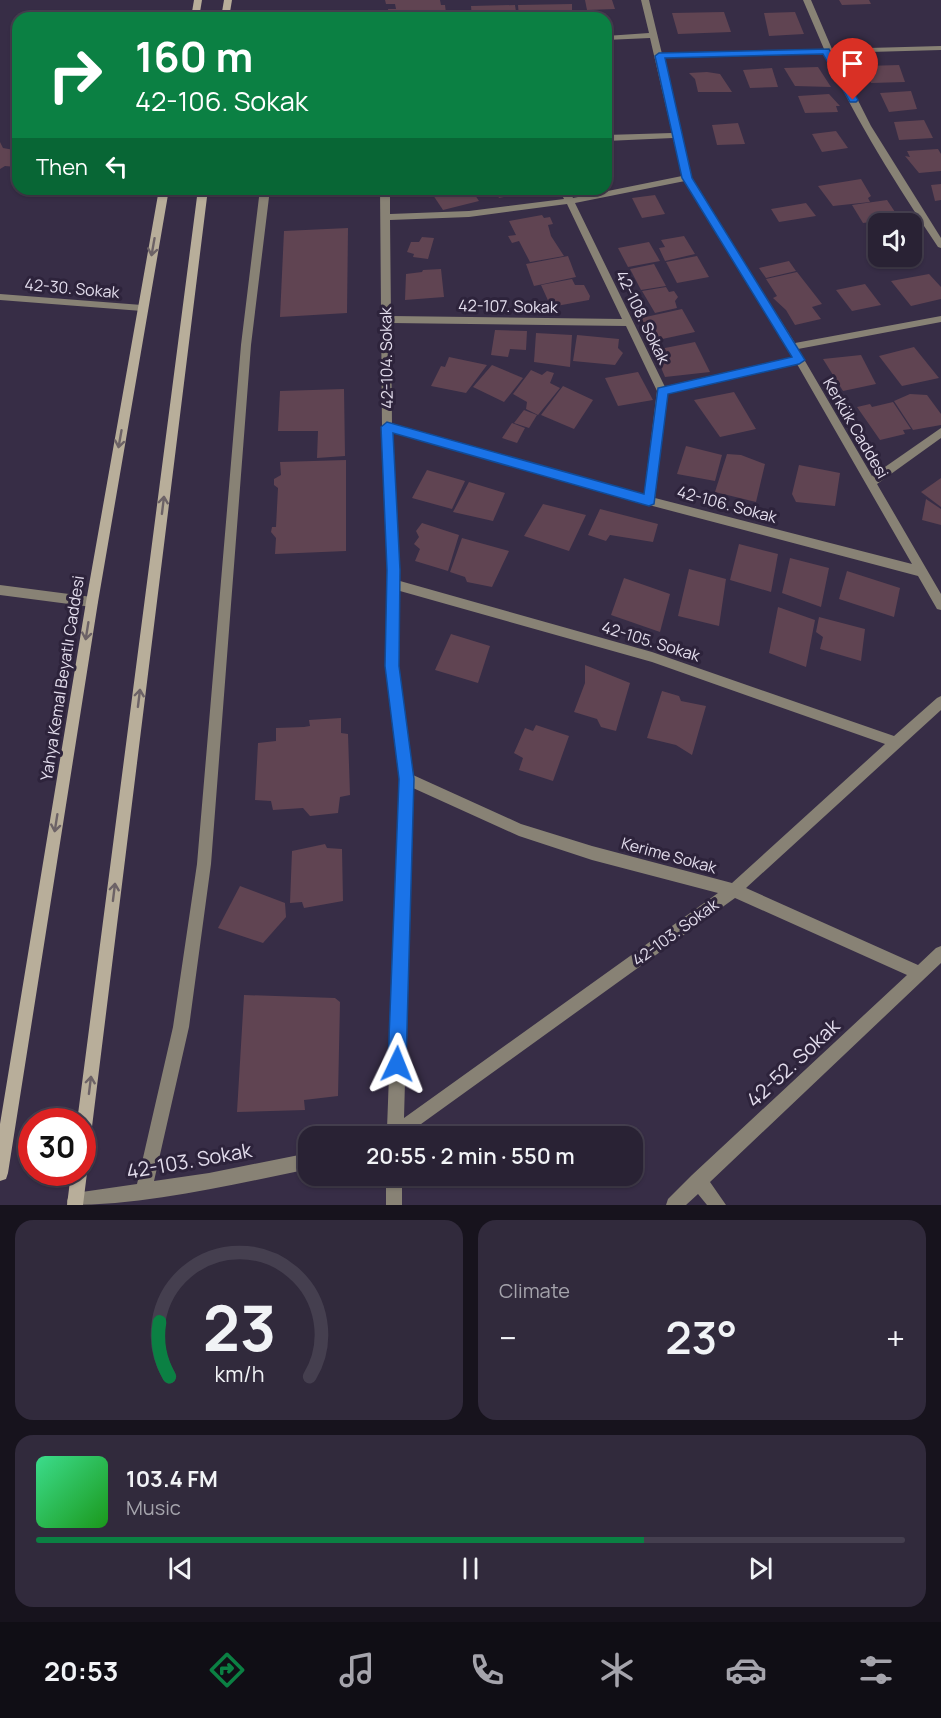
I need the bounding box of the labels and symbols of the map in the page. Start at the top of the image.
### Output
pin [827,38,878,100]
one-way arrow [147,236,158,256]
street label: 42-108. Sokak [611,266,676,369]
street label: 42-30. Sokak [24,273,121,303]
street label: 42-107. Sokak [458,294,559,318]
street label: 42-104. Sokak [374,306,398,409]
street label: Kerkük Caddesi [818,373,894,483]
one-way arrow [114,428,125,448]
street label: 42-106. Sokak [675,480,780,528]
one-way arrow [158,495,169,515]
street label: Yahya Kemal Beyatlı Caddesi [35,574,89,782]
street label: 42-105. Sokak [599,616,704,667]
one-way arrow [82,621,93,640]
one-way arrow [133,689,144,709]
one-way arrow [51,813,62,833]
street label: Kerime Sokak [619,832,720,879]
one-way arrow [109,882,120,902]
street label: 42-103. Sokak [627,893,723,971]
street label: 42-52. Sokak [740,1012,846,1113]
position arrow [365,1032,429,1096]
one-way arrow [85,1076,96,1096]
speed limit sign: 30 [18,1108,96,1186]
street label: 42-103. Sokak [124,1136,255,1185]

